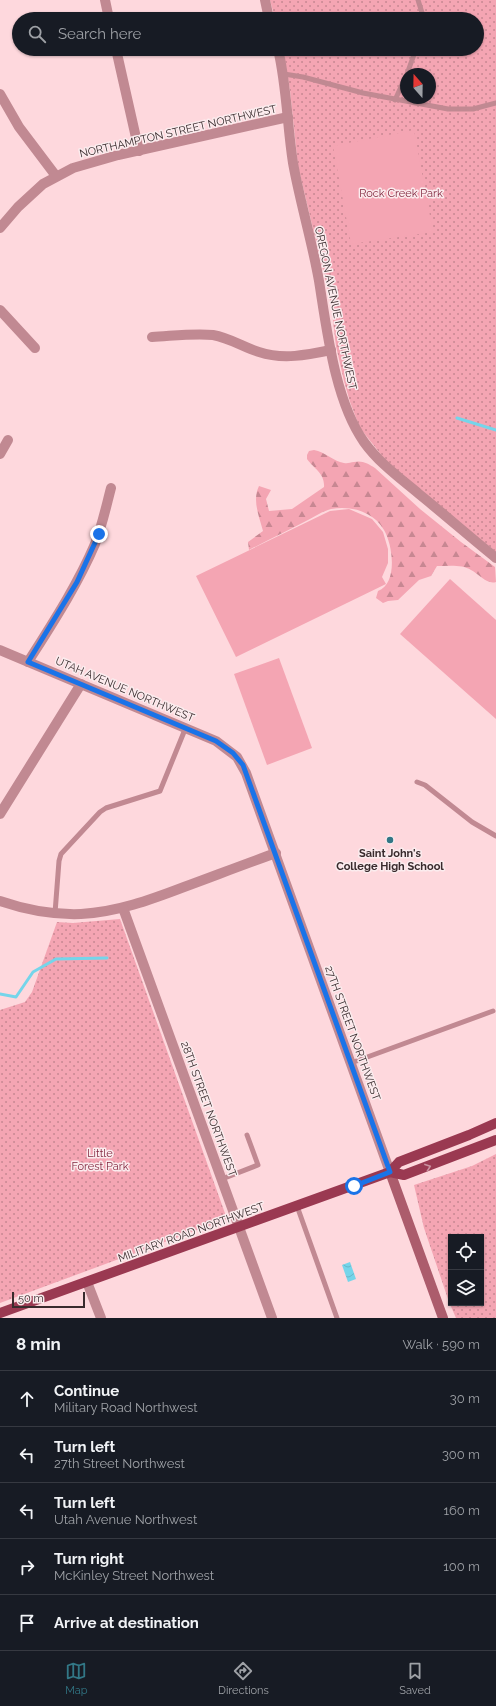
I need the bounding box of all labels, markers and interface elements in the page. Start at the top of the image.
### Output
search box [12,12,484,56]
icon: search [26,23,48,45]
text: Search here [58,25,141,43]
north arrow [400,68,436,104]
street label: NORTHAMPTON STREET NORTHWEST [78,102,278,161]
park label: Rock Creek Park [359,187,443,200]
street label: OREGON AVENUE NORTHWEST [312,225,359,391]
route end [90,525,108,543]
street label: UTAH AVENUE NORTHWEST [53,654,197,725]
marker: Saint John's College High School [385,835,395,845]
place label: Saint John's College High School [336,847,444,873]
street label: 27TH STREET NORTHWEST [322,964,383,1103]
street label: 28TH STREET NORTHWEST [178,1040,239,1179]
park label: Little Forest Park [71,1147,129,1173]
one-way arrow [424,1163,431,1171]
route start [345,1177,363,1195]
street label: MILITARY ROAD NORTHWEST [116,1200,266,1265]
map controls [448,1234,484,1306]
button: locate [448,1234,484,1270]
button: layers [448,1270,484,1306]
scale bar [12,1290,85,1309]
text: 50 m [18,1292,44,1305]
text: 8 min [16,1334,61,1354]
text: Walk · 590 m [403,1337,480,1352]
text: Continue [54,1382,119,1400]
icon: ahead [16,1388,38,1410]
text: 30 m [450,1391,480,1406]
text: Military Road Northwest [54,1400,198,1415]
text: Turn left [54,1438,115,1456]
icon: left [16,1444,38,1466]
text: 300 m [442,1447,480,1462]
text: 27th Street Northwest [54,1456,185,1471]
text: Turn left [54,1494,115,1512]
icon: left [16,1500,38,1522]
text: 160 m [443,1503,480,1518]
text: Utah Avenue Northwest [54,1512,197,1527]
text: Turn right [54,1550,124,1568]
icon: right [16,1556,38,1578]
text: 100 m [443,1559,480,1574]
text: McKinley Street Northwest [54,1568,214,1583]
icon: arrive [16,1612,38,1634]
text: Arrive at destination [54,1614,199,1632]
tab: Map [65,1660,88,1697]
tab: Directions [218,1660,269,1697]
tab: Saved [399,1660,431,1697]

